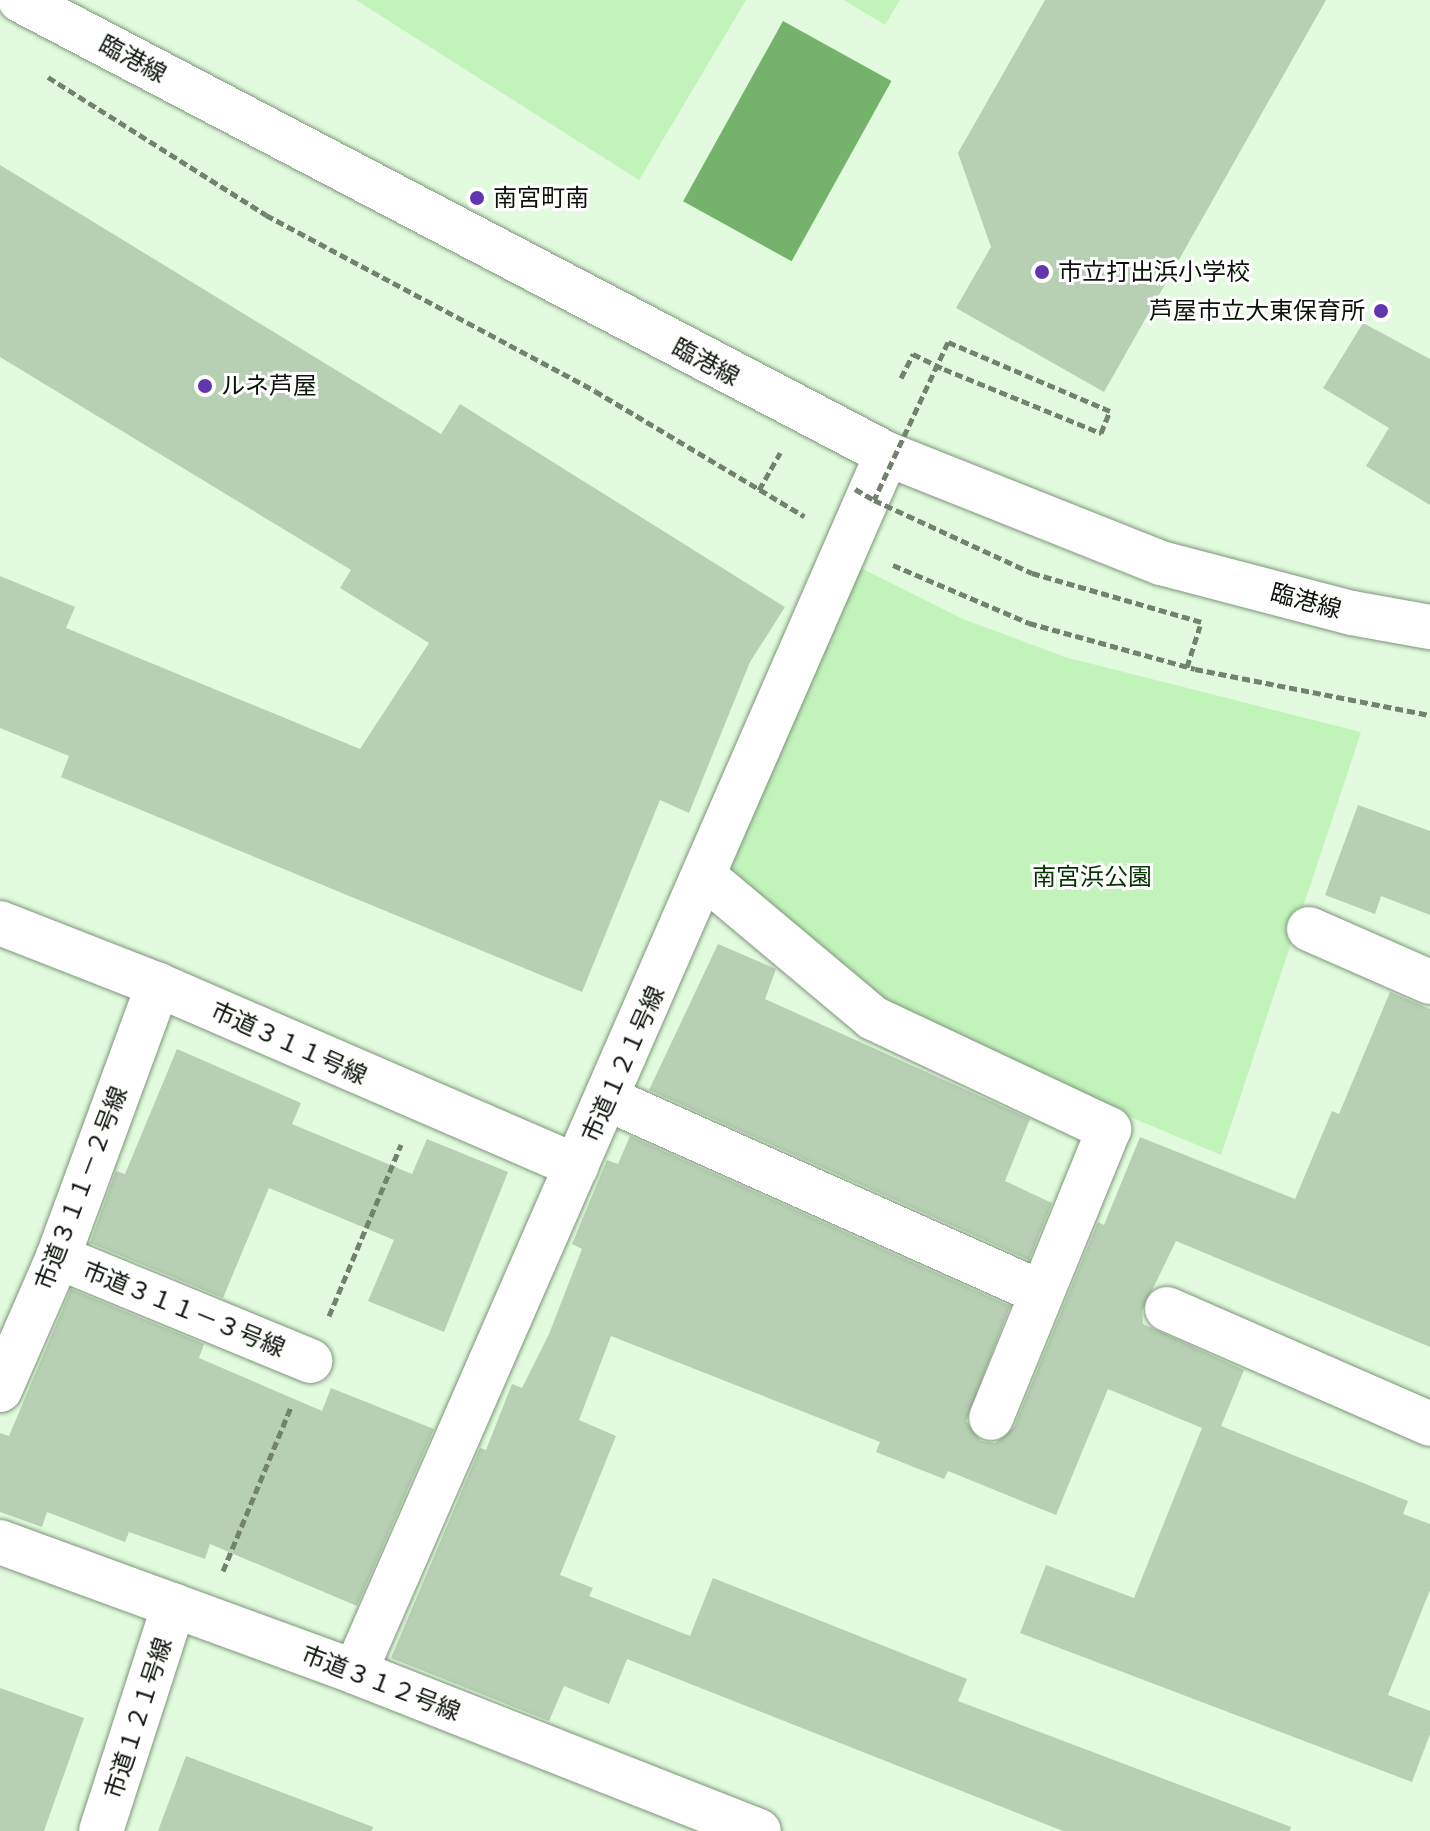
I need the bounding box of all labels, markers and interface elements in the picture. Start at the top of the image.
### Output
street label: 臨港線 [94,29,172,89]
place label: 南宮町南 [493,184,589,212]
marker: 南宮町南 [468,189,486,207]
place label: 市立打出浜小学校 [1058,258,1250,286]
marker: 市立打出浜小学校 [1033,263,1051,281]
place label: 芦屋市立大東保育所 [1149,297,1365,325]
marker: 芦屋市立大東保育所 [1372,302,1390,320]
street label: 臨港線 [667,332,745,392]
place label: ルネ芦屋 [221,372,317,400]
marker: ルネ芦屋 [196,377,214,395]
street label: 臨港線 [1267,578,1345,624]
park label: 南宮浜公園 [1032,863,1152,891]
street label: 市道１２１号線 [576,981,670,1147]
street label: 市道３１１号線 [206,996,372,1090]
street label: 市道３１１－２号線 [29,1082,133,1294]
street label: 市道３１１－３号線 [78,1255,290,1363]
street label: 市道１２１号線 [98,1634,178,1802]
street label: 市道３１２号線 [297,1639,465,1727]

